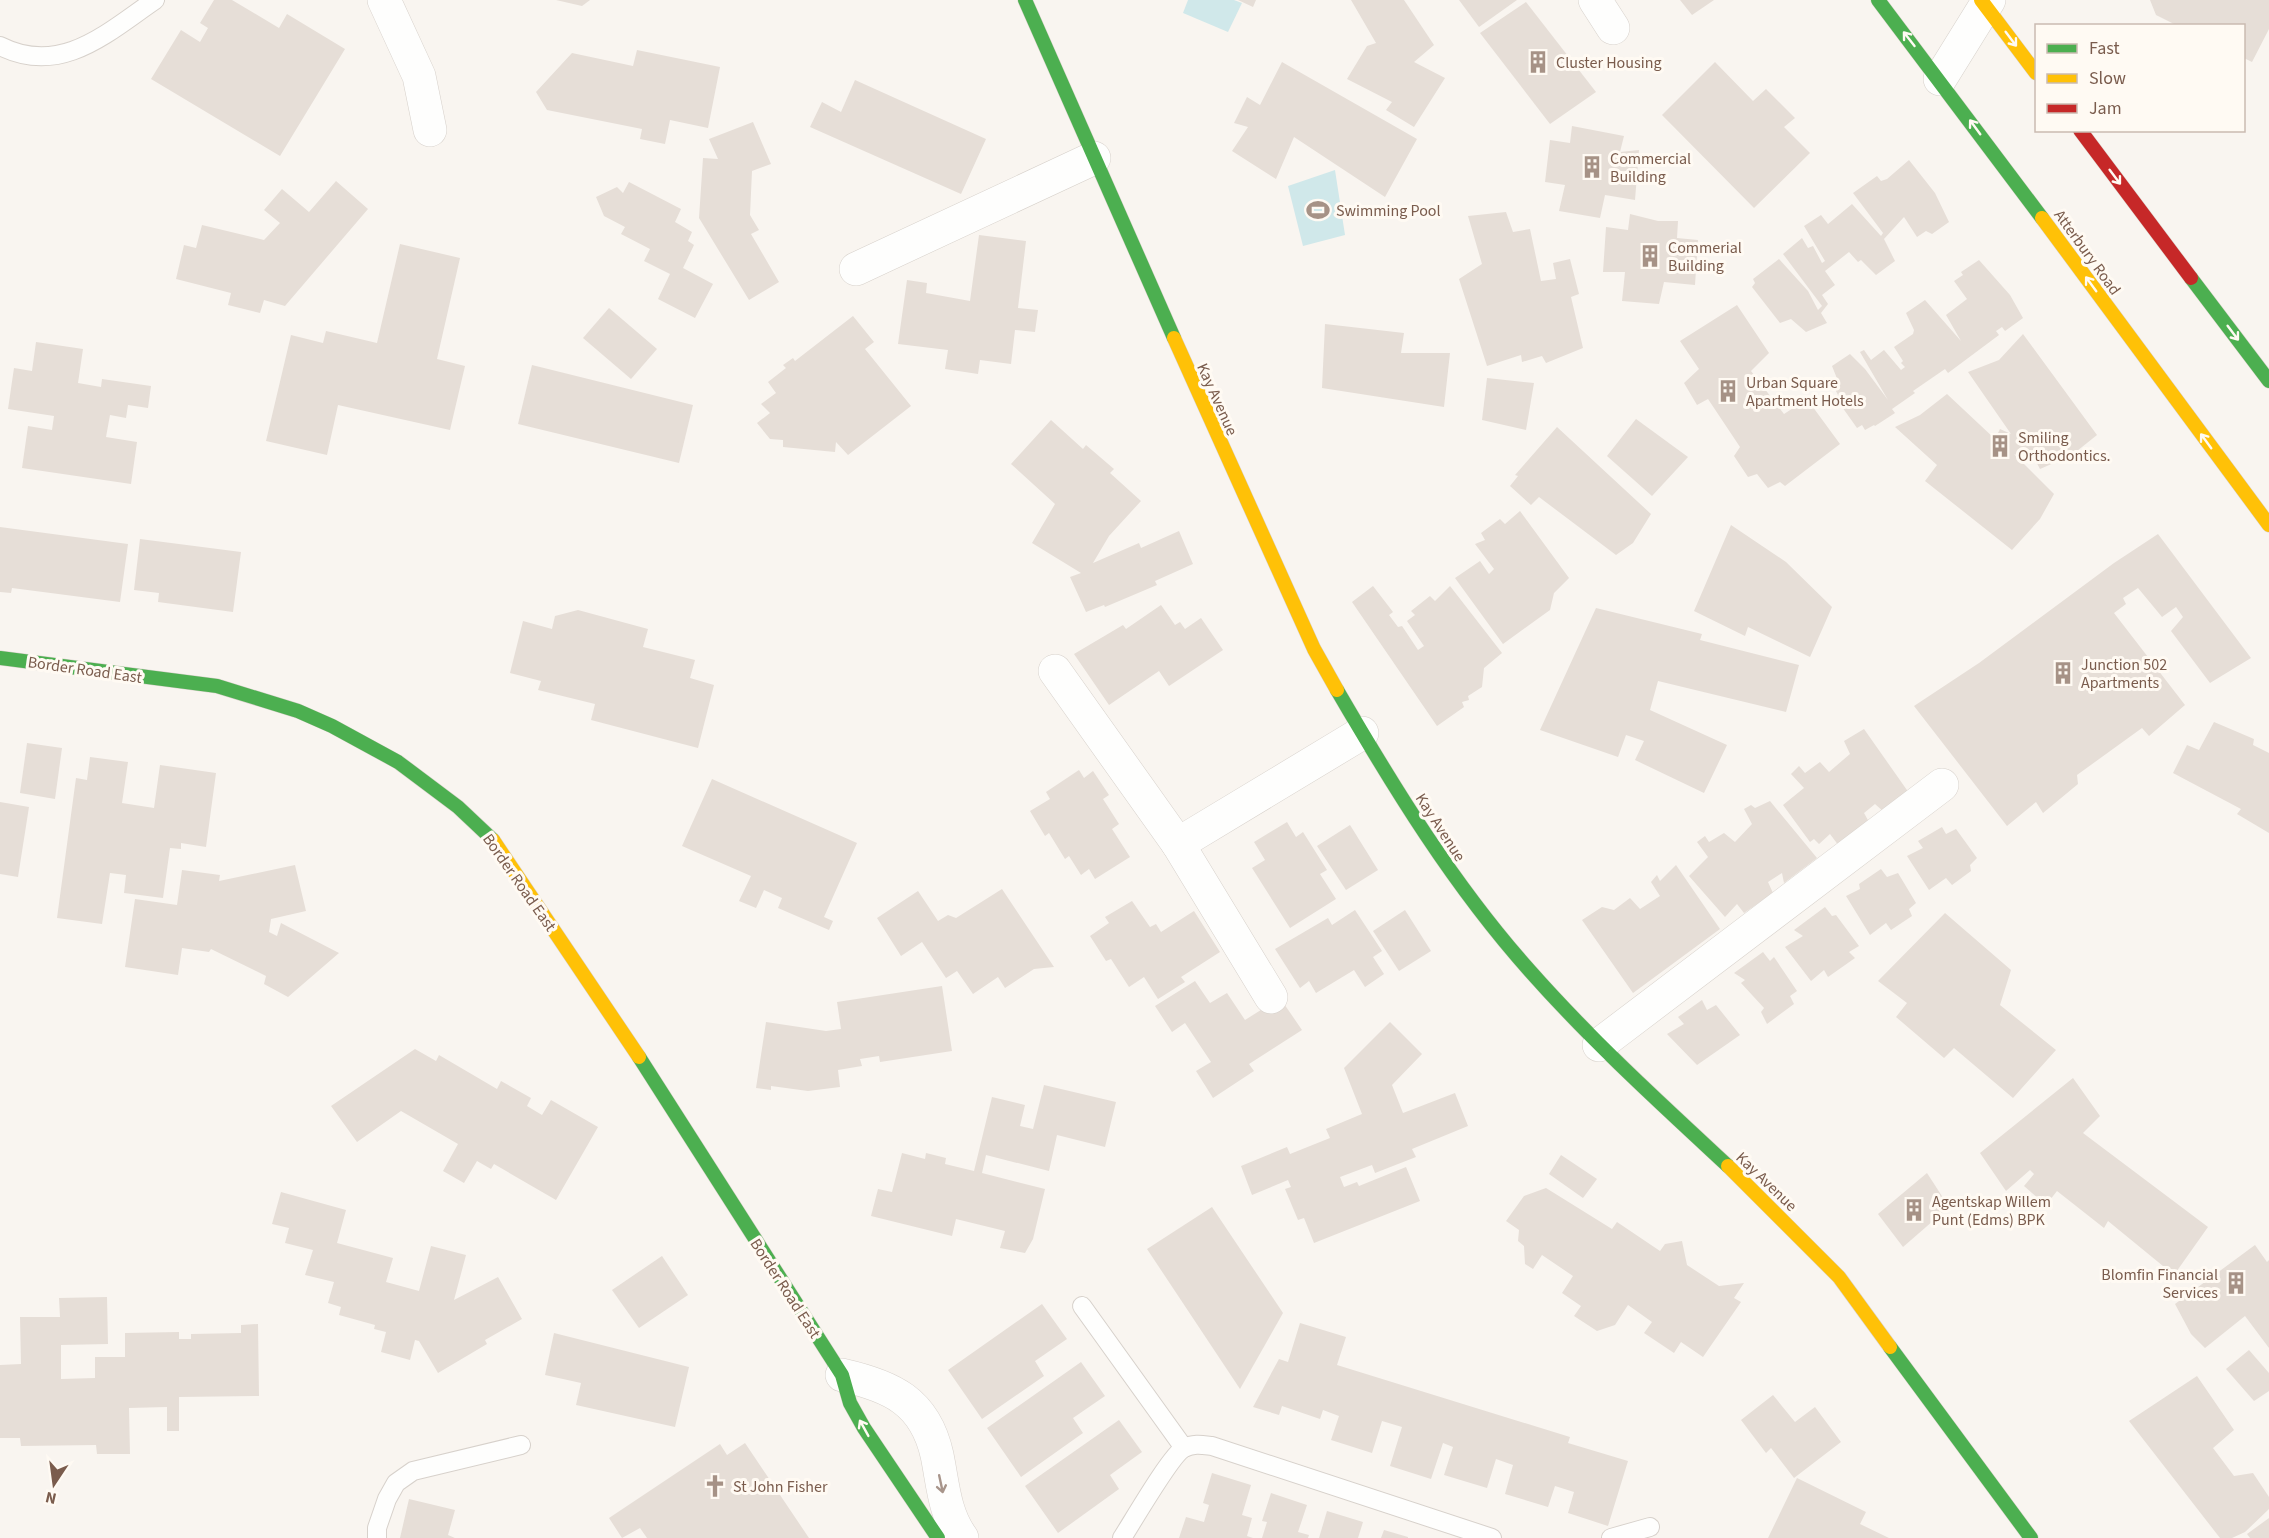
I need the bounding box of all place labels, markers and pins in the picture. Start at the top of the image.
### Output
building icon: Cluster Housing [1525,49,1551,75]
place label: Cluster Housing [1556,52,1661,74]
place label: Commercial Building [1610,148,1691,188]
building icon: Commercial Building [1579,154,1605,180]
sports icon: Swimming Pool [1305,197,1331,223]
place label: Swimming Pool [1336,200,1441,222]
place label: Commerial Building [1668,237,1742,277]
building icon: Commerial Building [1637,243,1663,269]
place label: Urban Square Apartment Hotels [1746,372,1864,412]
building icon: Urban Square Apartment Hotels [1715,378,1741,404]
place label: Smiling Orthodontics. [2018,427,2111,467]
building icon: Smiling Orthodontics. [1987,433,2013,459]
place label: Junction 502 Apartments [2081,654,2167,694]
building icon: Junction 502 Apartments [2050,660,2076,686]
place label: Agentskap Willem Punt (Edms) BPK [1932,1191,2051,1231]
building icon: Agentskap Willem Punt (Edms) BPK [1901,1197,1927,1223]
place label: Blomfin Financial Services [2101,1264,2218,1304]
building icon: Blomfin Financial Services [2223,1270,2249,1296]
church icon: St John Fisher [702,1473,728,1499]
place label: St John Fisher [733,1476,828,1498]

